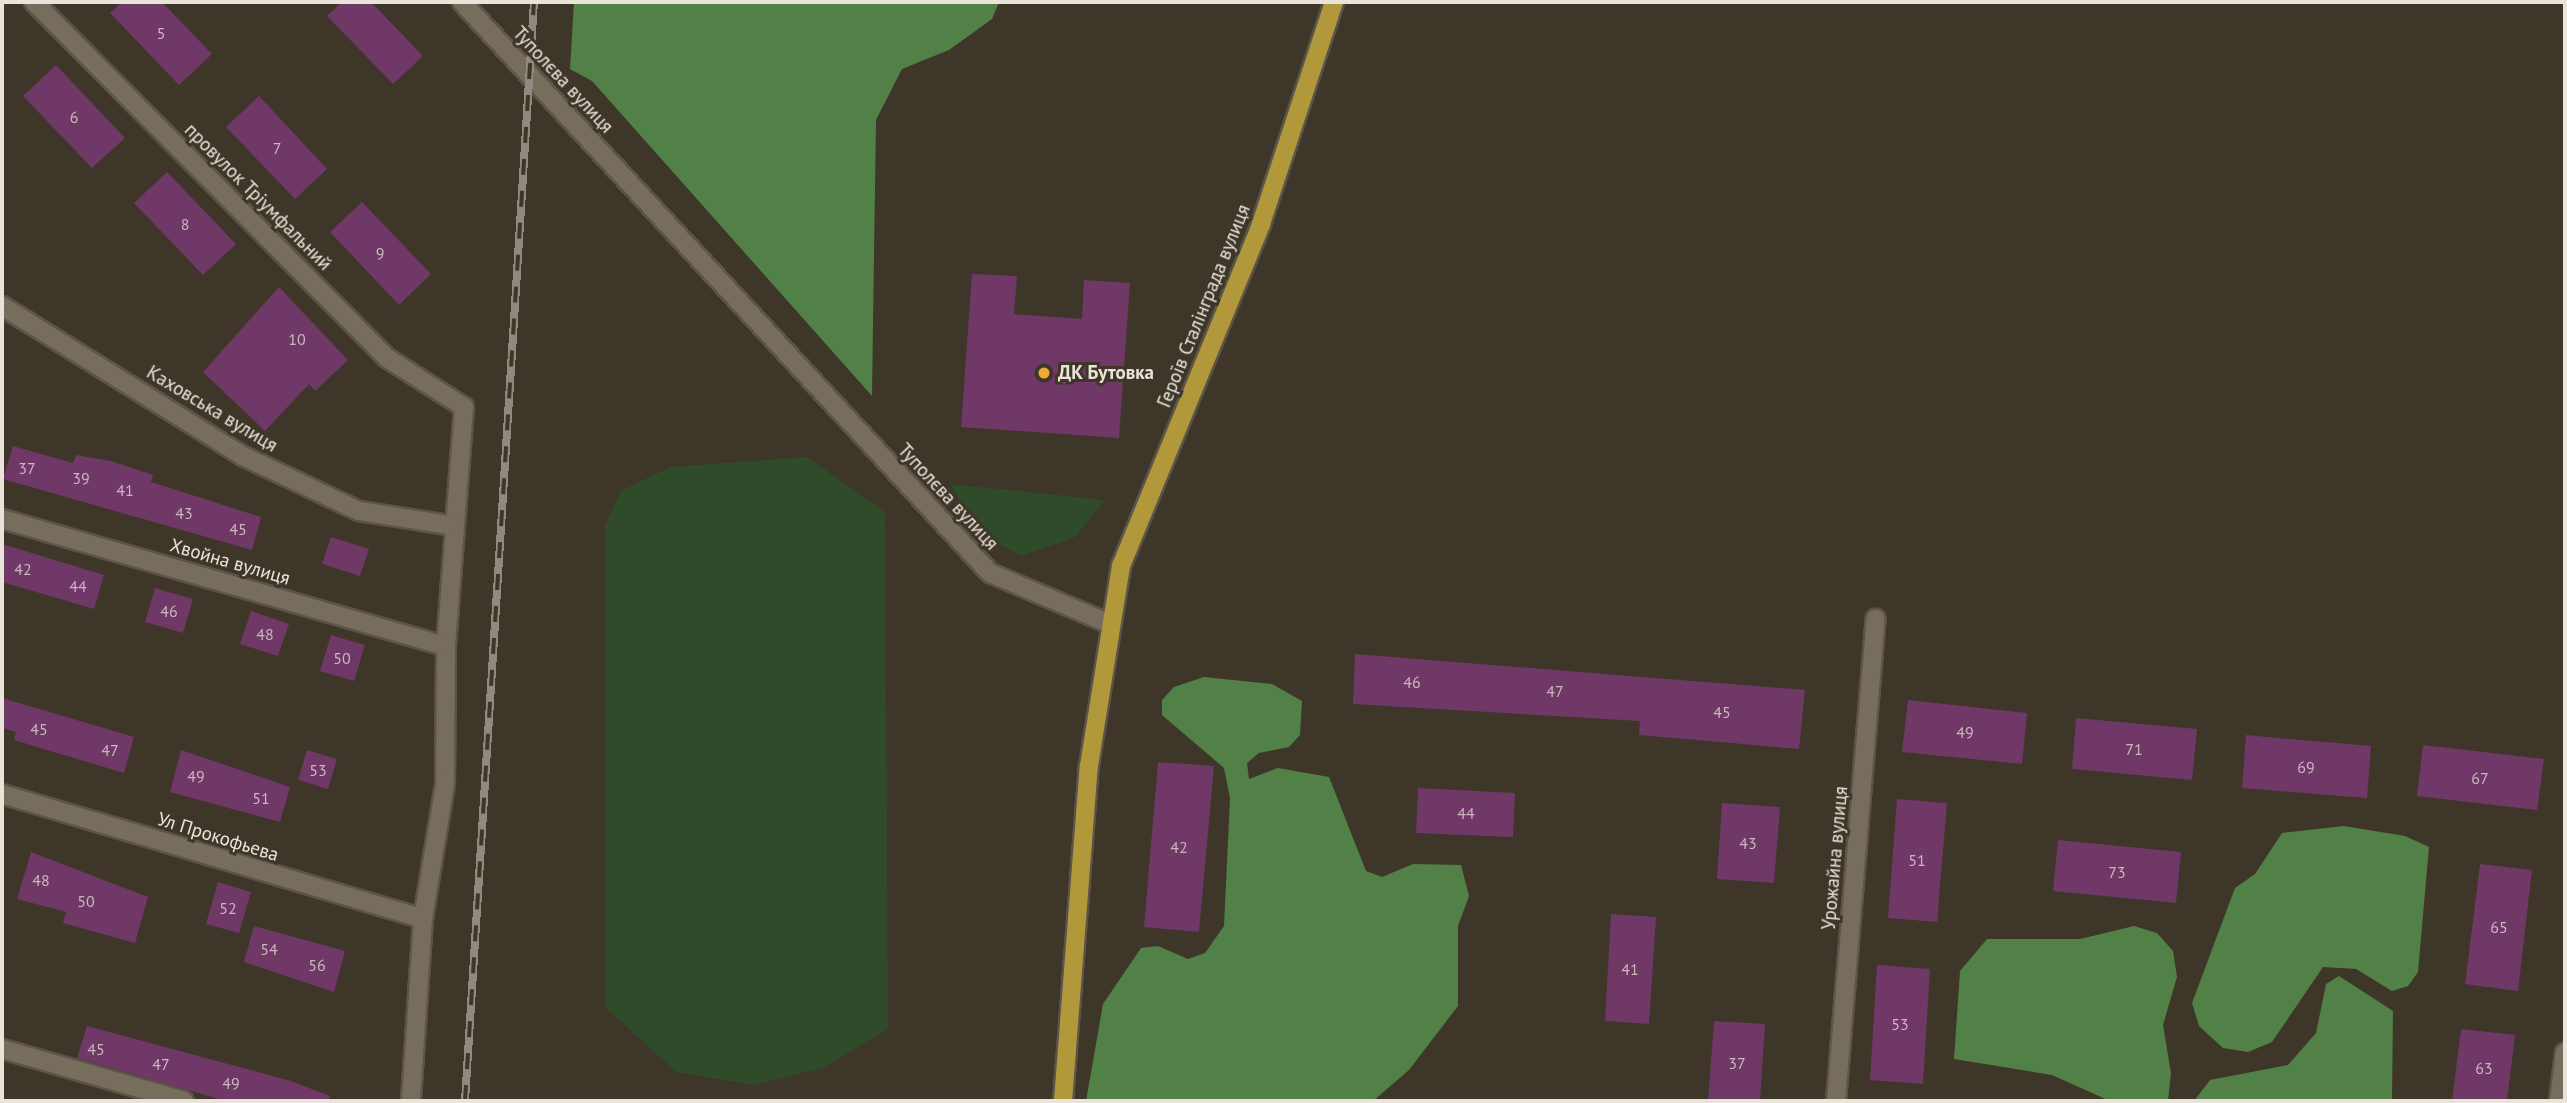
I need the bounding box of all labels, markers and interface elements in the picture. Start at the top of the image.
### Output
street label: Туполєва вулиця [508,22,618,138]
house number: 5 [157,23,165,43]
house number: 6 [70,107,78,127]
street label: провулок Тріумфальний [179,118,337,276]
house number: 7 [273,138,281,158]
street label: Героїв Сталінграда вулиця [1153,201,1255,411]
house number: 8 [181,214,189,234]
house number: 9 [376,243,384,263]
house number: 10 [288,329,306,349]
street label: Каховська вулиця [143,361,281,457]
place label: ДК Бутовка [1058,362,1154,384]
marker: ДК Бутовка [1036,365,1052,381]
street label: Туполєва вулиця [893,439,1003,555]
house number: 37 [18,458,36,478]
house number: 39 [72,468,90,488]
house number: 41 [116,480,134,500]
house number: 43 [175,503,193,523]
house number: 45 [229,519,247,539]
street label: Хвойна вулиця [167,534,293,590]
house number: 42 [14,559,32,579]
house number: 44 [69,576,87,596]
house number: 46 [160,601,178,621]
house number: 48 [256,624,274,644]
house number: 50 [333,648,351,668]
house number: 46 [1403,672,1421,692]
house number: 47 [1546,681,1564,701]
house number: 45 [1713,702,1731,722]
house number: 45 [30,719,48,739]
house number: 49 [1956,722,1974,742]
house number: 71 [2125,739,2143,759]
house number: 47 [101,740,119,760]
house number: 69 [2297,757,2315,777]
house number: 53 [309,760,327,780]
house number: 49 [187,766,205,786]
house number: 67 [2471,768,2489,788]
street label: Урожайна вулиця [1817,785,1853,931]
house number: 51 [252,788,270,808]
house number: 44 [1457,803,1475,823]
street label: Ул Прокофьева [155,808,281,866]
house number: 43 [1739,833,1757,853]
house number: 42 [1170,837,1188,857]
house number: 51 [1908,850,1926,870]
house number: 73 [2108,862,2126,882]
house number: 48 [32,870,50,890]
house number: 50 [77,891,95,911]
house number: 52 [219,898,237,918]
house number: 65 [2490,917,2508,937]
house number: 54 [260,939,278,959]
house number: 56 [308,955,326,975]
house number: 41 [1621,959,1639,979]
house number: 53 [1891,1014,1909,1034]
house number: 45 [87,1039,105,1059]
house number: 37 [1728,1053,1746,1073]
house number: 47 [152,1054,170,1074]
house number: 63 [2475,1058,2493,1078]
house number: 49 [222,1073,240,1093]

